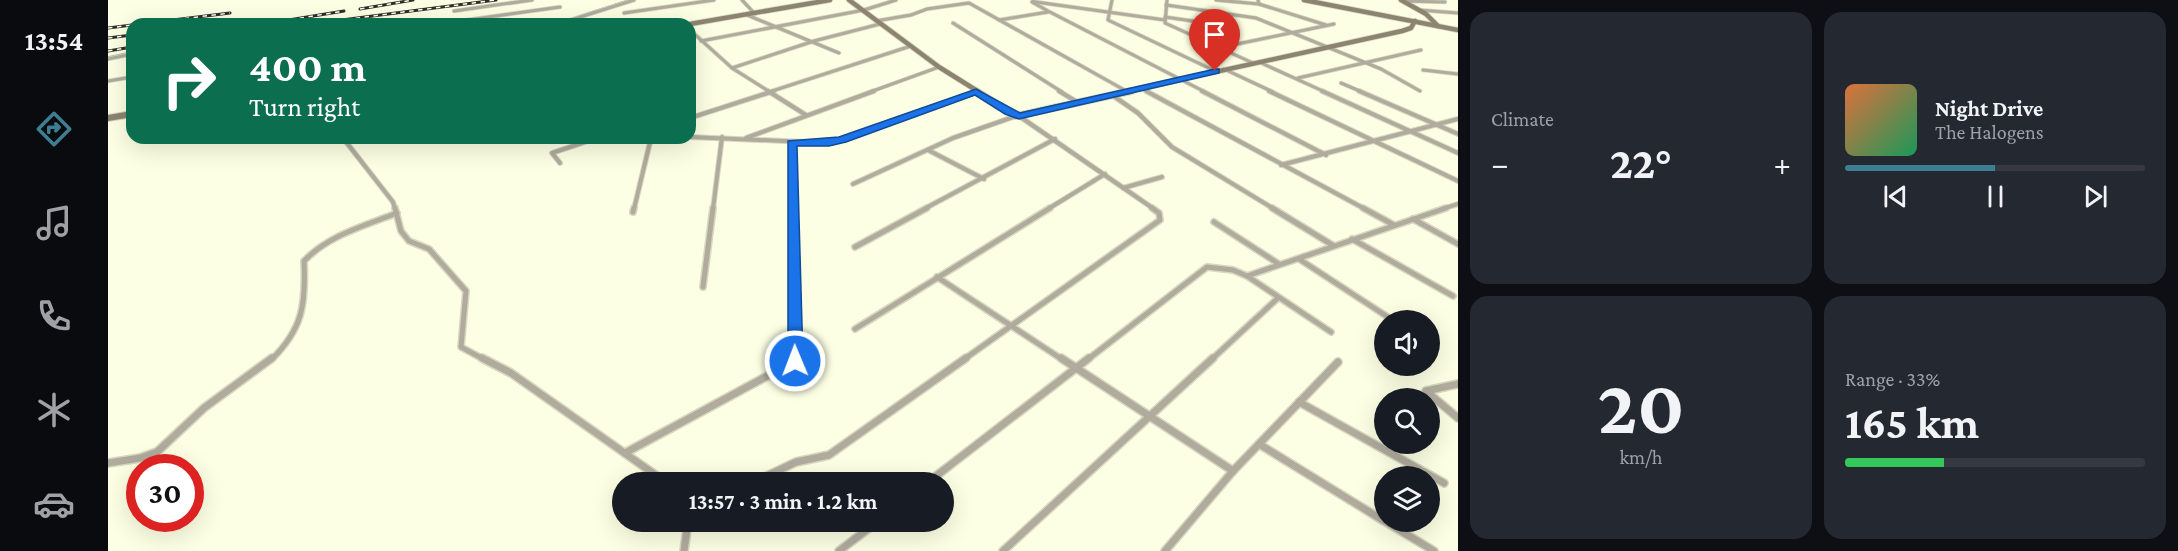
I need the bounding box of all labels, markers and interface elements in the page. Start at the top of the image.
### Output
pin [1189,9,1240,71]
icon: arrive [1198,18,1231,51]
text: 13:54 [25,26,83,56]
icon: right [150,42,228,120]
text: 400 m [249,43,366,90]
text: Turn right [249,92,360,122]
text: Night Drive [1935,96,2043,121]
icon: directions [33,108,75,150]
text: Climate [1491,108,1554,130]
text: The Halogens [1935,121,2044,143]
text: 22° [1610,138,1672,188]
text: − [1491,145,1508,182]
text: + [1774,145,1791,182]
icon: previous [1879,180,1912,213]
icon: pause [1979,180,2012,213]
icon: next [2079,180,2112,213]
icon: music [33,202,75,244]
icon: phone [33,295,75,337]
map controls [1374,310,1440,532]
button: sound [1374,310,1440,376]
position arrow [763,329,827,393]
text: 20 [1597,363,1685,450]
text: Range · 33% [1845,368,1940,390]
button: search [1374,388,1440,454]
icon: climate [33,389,75,431]
text: 165 km [1845,398,1979,448]
text: km/h [1619,446,1663,468]
speed limit sign: 30 [126,454,204,532]
button: layers [1374,466,1440,532]
icon: car [33,483,75,525]
text: 13:57 · 3 min · 1.2 km [689,489,877,514]

